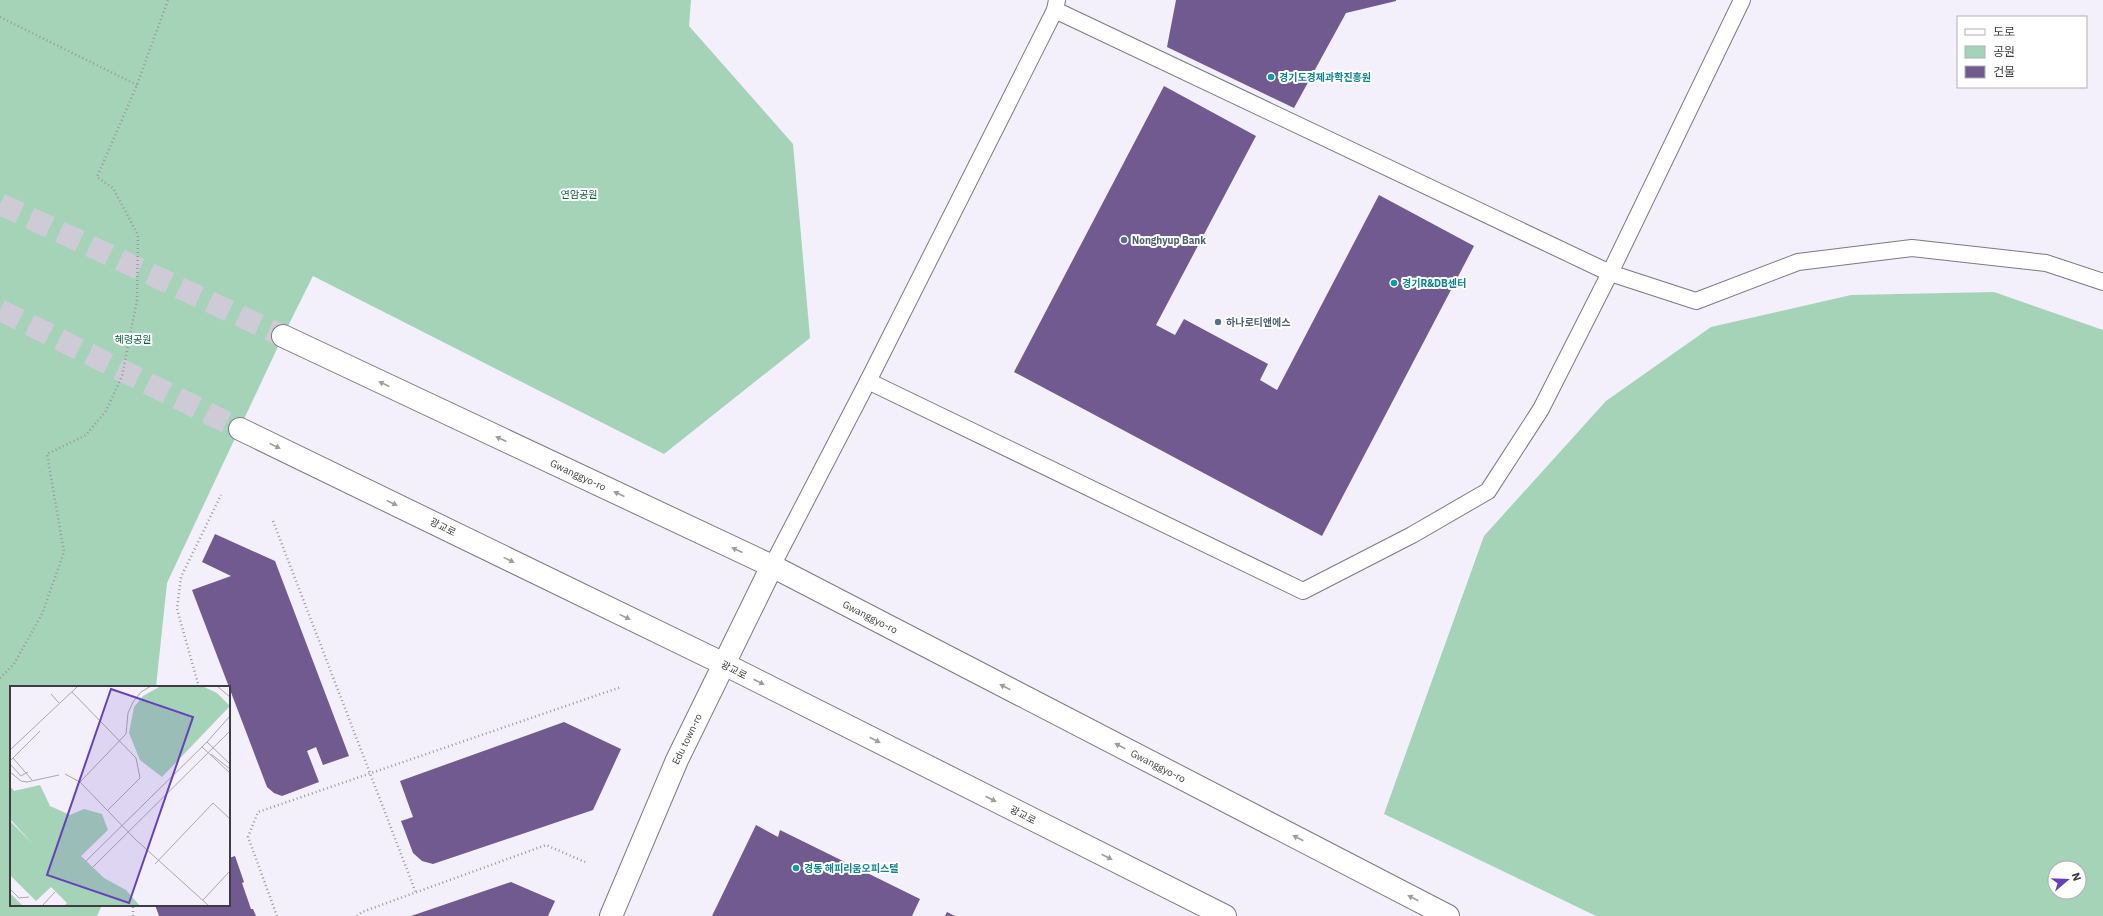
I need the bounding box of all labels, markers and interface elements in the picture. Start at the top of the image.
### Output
legend [1957,16,2087,88]
text: 도로 [1993,24,2015,39]
text: 공원 [1993,44,2015,59]
text: 건물 [1993,64,2015,79]
place label: 경기도경제과학진흥원 [1279,71,1371,84]
marker: 경기도경제과학진흥원 [1266,72,1276,82]
park label: 연암공원 [561,188,597,201]
place label: Nonghyup Bank [1132,234,1206,247]
marker: Nonghyup Bank [1119,235,1129,245]
place label: 경기R&DB센터 [1402,277,1466,290]
marker: 경기R&DB센터 [1389,278,1399,288]
place label: 하나로티앤에스 [1226,316,1290,329]
marker: 하나로티앤에스 [1213,317,1223,327]
park label: 혜령공원 [115,333,151,346]
one-way arrow [378,381,389,387]
one-way arrow [496,436,507,442]
one-way arrow [269,443,281,449]
street label: Gwanggyo-ro [548,456,608,494]
one-way arrow [613,491,625,497]
one-way arrow [386,500,397,506]
street label: 광교로 [428,515,458,539]
one-way arrow [731,547,742,553]
one-way arrow [503,557,514,563]
street label: Gwanggyo-ro [840,598,900,637]
one-way arrow [620,613,631,620]
street label: 광교로 [719,658,749,682]
one-way arrow [753,679,764,685]
one-way arrow [999,683,1010,690]
inset map [10,686,230,906]
street label: Edu town-ro [669,711,705,767]
one-way arrow [869,737,881,743]
one-way arrow [1114,743,1126,750]
street label: Gwanggyo-ro [1128,747,1188,786]
one-way arrow [985,795,997,802]
street label: 광교로 [1008,803,1038,827]
one-way arrow [1292,835,1304,842]
one-way arrow [1102,854,1113,860]
north arrow [2047,860,2087,900]
place label: 경동 해피리움오피스텔 [804,862,898,875]
marker: 경동 해피리움오피스텔 [791,863,801,873]
text: N [2069,871,2084,883]
one-way arrow [1407,895,1419,901]

